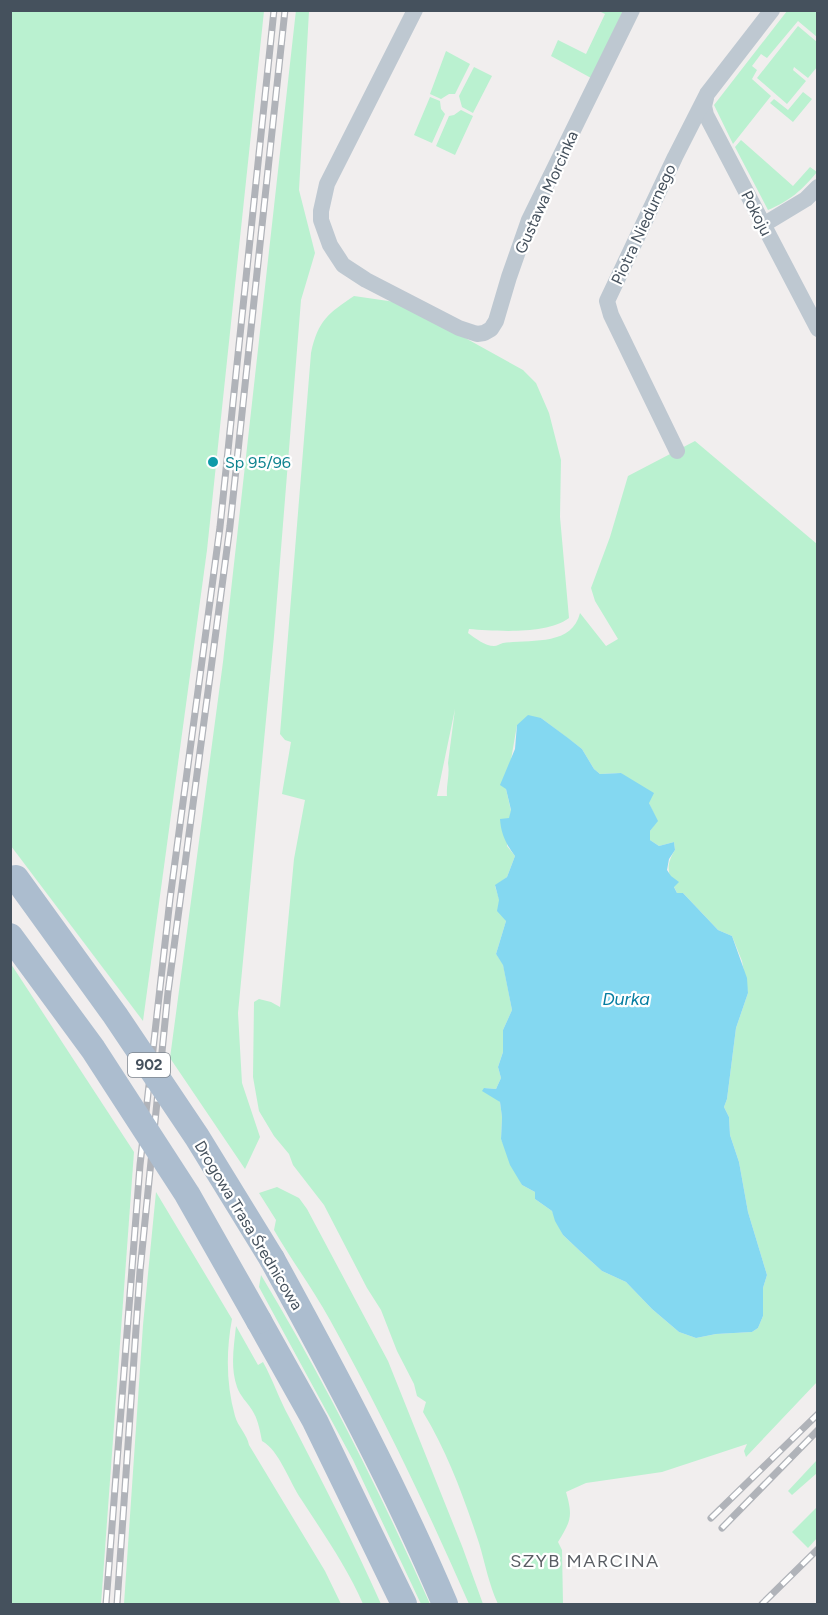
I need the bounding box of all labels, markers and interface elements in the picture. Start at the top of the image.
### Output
street label: Gustawa Morcinka [511,128,582,257]
street label: Piotra Niedurnego [607,161,680,287]
street label: Pokoju [737,187,776,239]
place label: Sp 95/96 [225,453,291,472]
marker: Sp 95/96 [206,455,220,469]
water label: Durka [602,988,650,1010]
road number: 902 [128,1053,170,1077]
street label: Drogowa Trasa Średnicowa [190,1137,307,1313]
district label: SZYB MARCINA [510,1550,660,1572]

